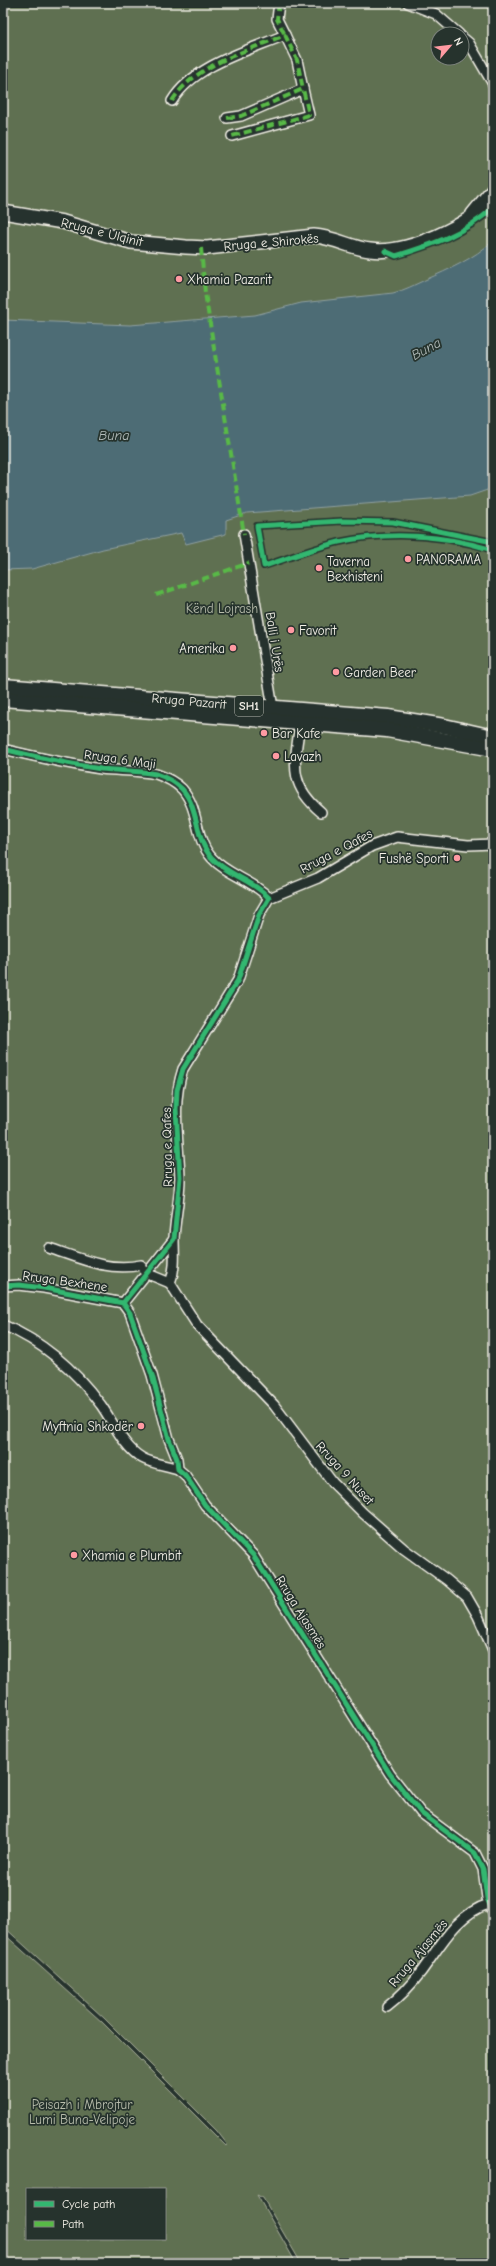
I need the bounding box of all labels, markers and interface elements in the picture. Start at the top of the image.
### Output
north arrow [430,26,470,66]
text: N [451,35,466,48]
street label: Rruga e Ulqinit [60,215,146,250]
street label: Rruga e Shirokës [223,230,319,254]
place label: Xhamia Pazarit [187,272,273,287]
marker: Xhamia Pazarit [174,274,184,284]
water label: Buna [408,334,444,364]
water label: Buna [99,427,130,444]
place label: PANORAMA [416,552,481,567]
place label: Taverna Bexhisteni [327,554,383,584]
marker: PANORAMA [403,554,413,564]
marker: Taverna Bexhisteni [314,563,324,573]
park label: Kënd Lojrash [186,601,258,616]
street label: Balli i Urës [263,611,287,673]
place label: Favorit [299,623,338,638]
marker: Favorit [286,625,296,635]
place label: Amerika [179,641,225,656]
marker: Amerika [228,643,238,653]
place label: Garden Beer [344,665,417,680]
marker: Garden Beer [331,667,341,677]
street label: Rruga Pazarit [151,690,228,712]
road number: SH1 [235,696,263,716]
place label: Bar Kafe [272,726,321,741]
marker: Bar Kafe [259,728,269,738]
street label: Rruga 6 Maji [83,747,157,771]
place label: Lavazh [284,749,322,764]
marker: Lavazh [271,751,281,761]
street label: Rruga e Qafes [297,826,375,876]
place label: Fushë Sporti [379,851,449,866]
marker: Fushë Sporti [452,853,462,863]
street label: Rruga e Qafes [159,1107,175,1187]
street label: Rruga Bexhene [22,1268,109,1294]
place label: Myftnia Shkodër [42,1419,134,1434]
marker: Myftnia Shkodër [136,1421,146,1431]
street label: Rruga 9 Nuset [313,1438,378,1509]
place label: Xhamia e Plumbit [82,1548,183,1563]
marker: Xhamia e Plumbit [69,1550,79,1560]
street label: Rruga Ajasmës [273,1573,329,1651]
street label: Rruga Ajasmës [386,1916,450,1990]
park label: Peisazh i Mbrojtur Lumi Buna-Velipoje [29,2097,136,2127]
legend [26,2188,166,2240]
text: Cycle path [62,2197,115,2211]
text: Path [62,2217,84,2231]

